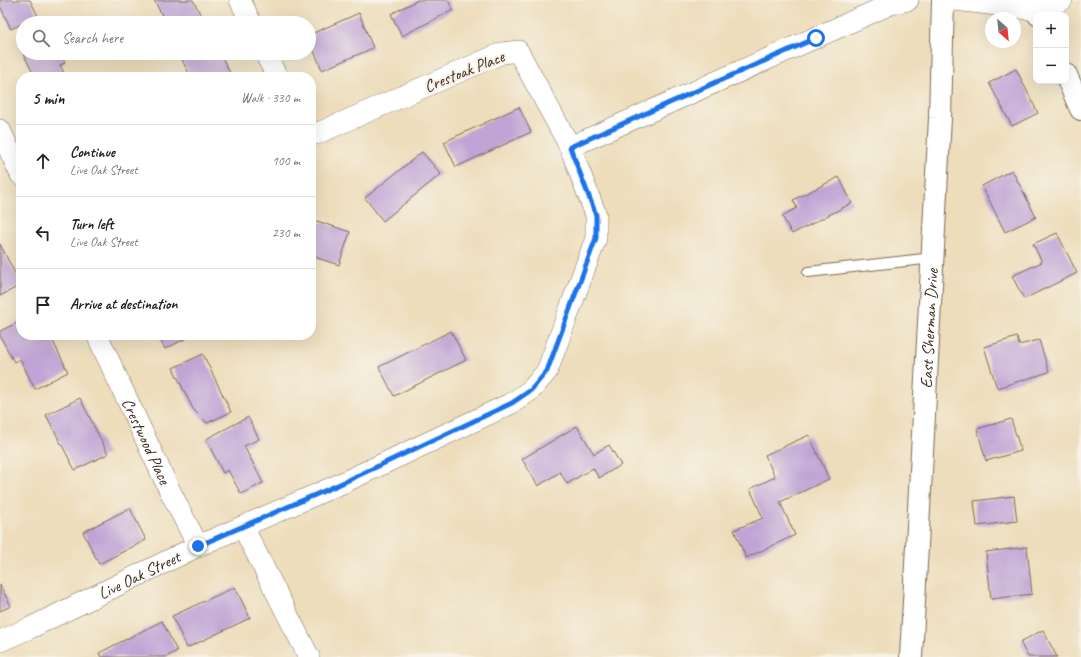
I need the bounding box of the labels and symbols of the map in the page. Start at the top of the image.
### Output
north arrow [985,12,1021,48]
route start [807,29,825,47]
street label: Crestoak Place [421,45,509,97]
street label: East Sherman Drive [915,267,943,389]
street label: Crestwood Place [117,395,176,489]
route end [189,537,207,555]
street label: Live Oak Street [95,545,186,604]

